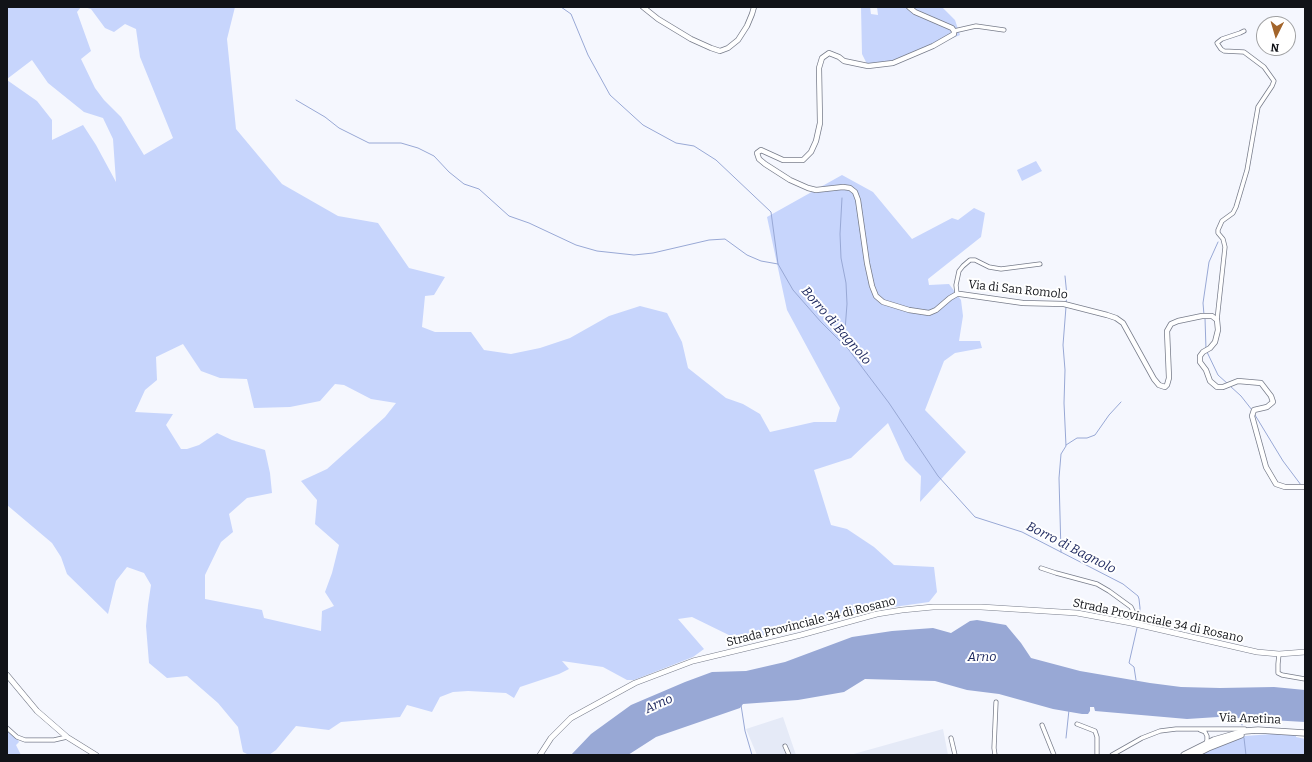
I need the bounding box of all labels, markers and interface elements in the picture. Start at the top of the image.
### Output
north arrow [1256,16,1296,56]
text: N [1270,41,1280,54]
street label: Via di San Romolo [968,278,1068,302]
water label: Borro di Bagnolo [798,284,874,368]
water label: Borro di Bagnolo [1024,519,1118,577]
street label: Strada Provinciale 34 di Rosano [725,594,897,650]
street label: Strada Provinciale 34 di Rosano [1071,596,1245,646]
water label: Arno [968,649,996,665]
water label: Arno [643,691,675,717]
street label: Via Aretina [1219,711,1281,727]

